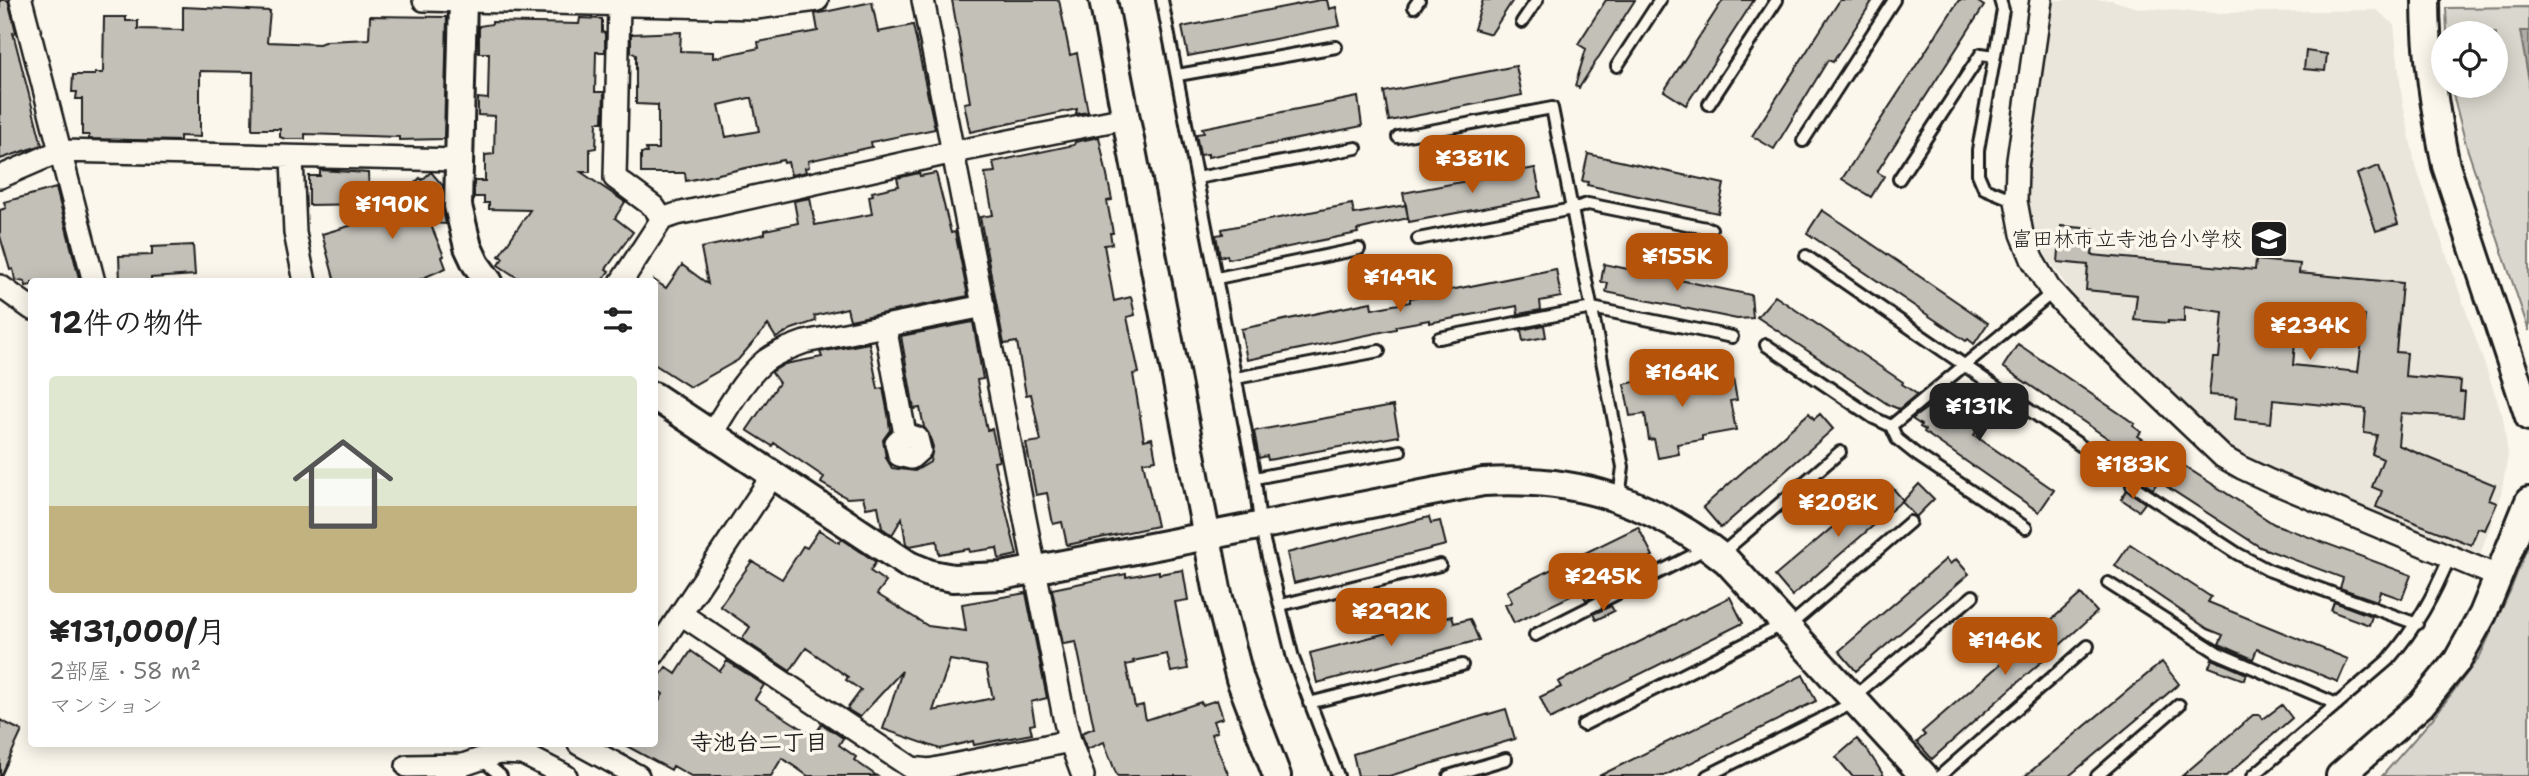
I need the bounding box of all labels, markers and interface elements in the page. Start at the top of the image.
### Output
map controls [2431,21,2508,98]
button: locate [2431,21,2508,98]
pin: ¥381K [1423,136,1521,195]
text: ¥381K [1435,143,1509,173]
pin: ¥190K [343,182,441,241]
text: ¥190K [355,189,429,219]
school or university icon: 富田林市立寺池台小学校 [2248,218,2290,260]
place label: 富田林市立寺池台小学校 [2011,225,2242,253]
pin: ¥155K [1628,233,1726,293]
text: ¥155K [1642,241,1712,271]
pin: ¥149K [1351,254,1449,314]
text: ¥149K [1364,262,1436,292]
icon: filters [599,301,637,339]
text: 12件の物件 [49,302,203,343]
pin: ¥234K [2261,302,2359,362]
text: ¥234K [2270,310,2350,340]
pin: ¥164K [1633,350,1731,409]
text: ¥164K [1645,357,1719,387]
pin: ¥131K [1930,384,2028,443]
text: ¥131K [1946,391,2012,421]
icon: home [280,421,406,547]
pin: ¥183K [2084,442,2182,501]
text: ¥183K [2096,449,2170,479]
pin: ¥208K [1789,480,1887,539]
text: ¥208K [1798,487,1878,517]
pin: ¥245K [1554,554,1652,613]
text: ¥245K [1565,561,1641,591]
pin: ¥292K [1342,588,1440,648]
text: ¥292K [1352,596,1430,626]
text: ¥131,000/月 [49,611,226,652]
pin: ¥146K [1956,618,2054,677]
text: ¥146K [1968,625,2042,655]
text: 2部屋 · 58 m² [49,656,201,686]
text: マンション [49,690,163,720]
district label: 寺池台二丁目 [690,727,828,757]

